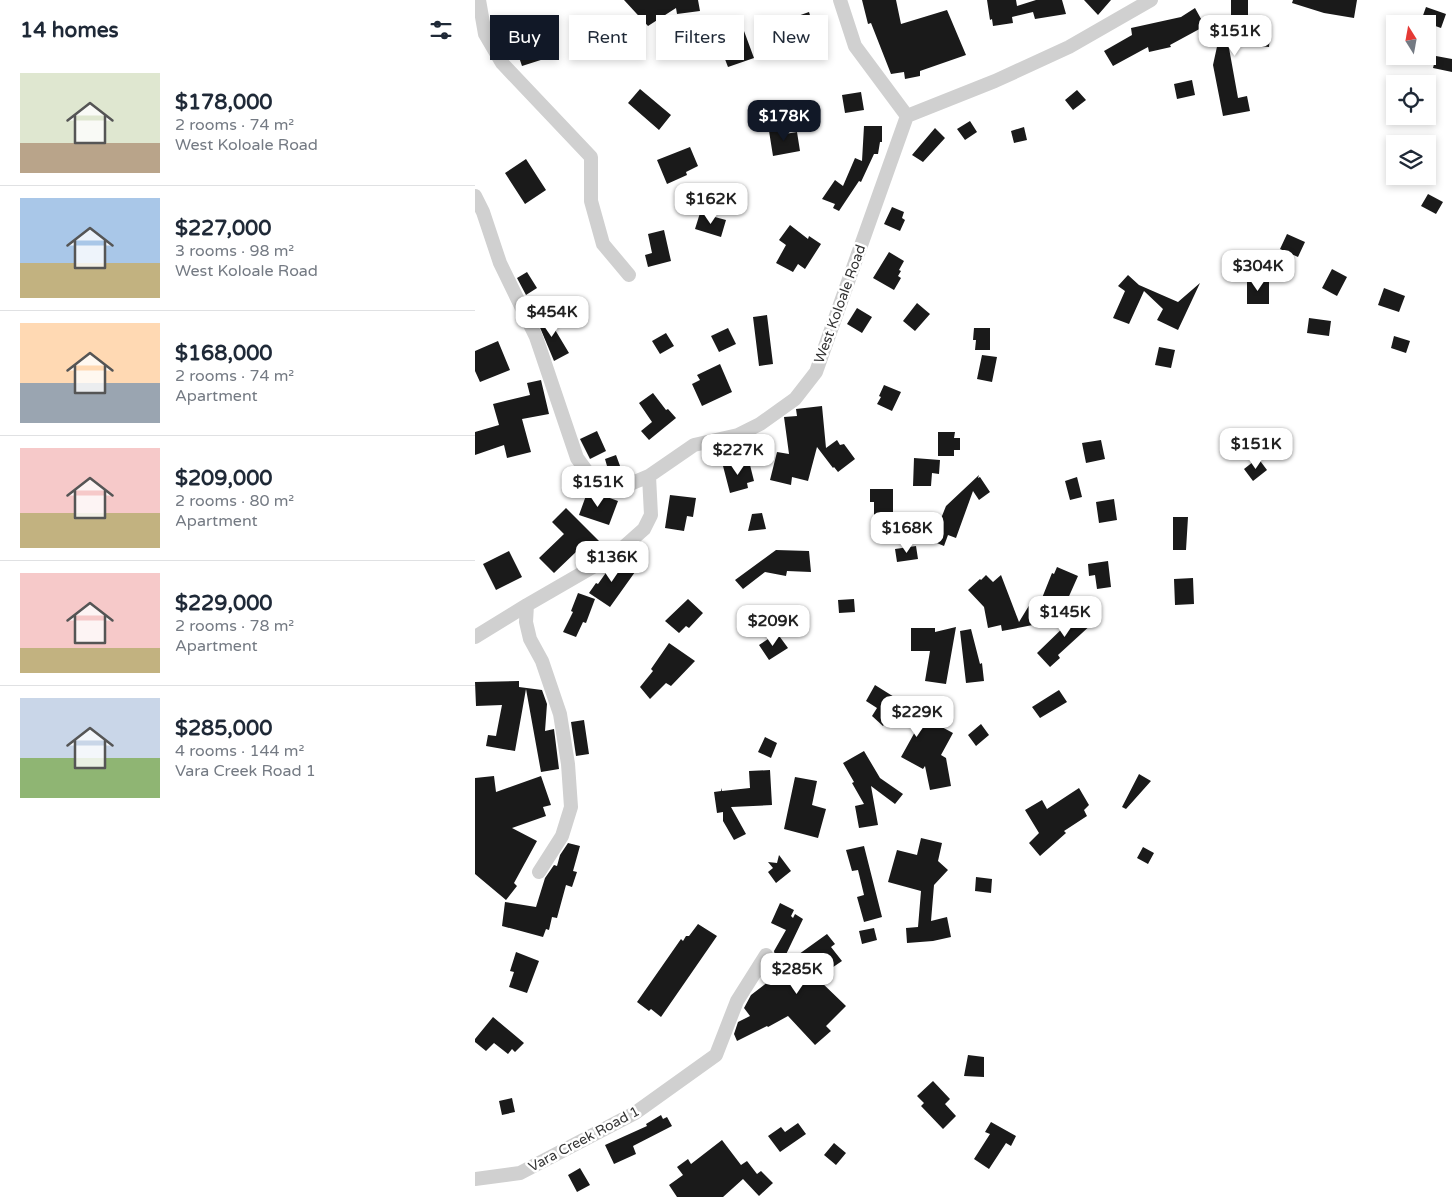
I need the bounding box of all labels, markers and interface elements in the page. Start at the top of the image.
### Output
chip: Buy [490,15,559,60]
chip: Rent [569,15,646,60]
chip: Filters [656,15,744,60]
chip: New [754,15,828,60]
pin: $151K [1200,15,1270,57]
north arrow [1386,15,1436,65]
map controls [1386,15,1436,185]
icon: filters [427,16,455,44]
text: 14 homes [20,18,119,43]
text: $151K [1210,21,1260,41]
button: locate [1386,75,1436,125]
text: $178,000 [175,90,273,115]
icon: home [60,93,120,153]
pin: $178K [749,100,819,142]
text: $178K [759,106,809,126]
text: 2 rooms · 74 m² [175,115,294,135]
text: West Koloale Road [175,135,318,155]
button: layers [1386,135,1436,185]
pin: $162K [676,182,746,225]
text: $162K [686,189,736,209]
text: $227,000 [175,216,271,241]
icon: home [60,218,120,278]
text: 3 rooms · 98 m² [175,241,294,261]
street label: West Koloale Road [811,242,869,366]
pin: $304K [1223,250,1293,292]
text: $304K [1233,256,1283,276]
text: West Koloale Road [175,261,318,281]
pin: $454K [517,296,587,338]
text: $454K [527,302,577,322]
text: $168,000 [175,341,273,366]
icon: home [60,343,120,403]
text: 2 rooms · 74 m² [175,366,294,386]
text: Apartment [175,386,258,406]
pin: $151K [1221,428,1291,470]
pin: $227K [703,434,773,476]
text: $151K [1231,434,1281,454]
text: $227K [713,440,763,460]
text: $209,000 [175,466,273,491]
pin: $151K [563,466,633,508]
icon: home [60,468,120,528]
text: $151K [573,472,623,492]
text: 2 rooms · 80 m² [175,491,294,511]
text: Apartment [175,511,258,531]
pin: $168K [872,512,942,554]
text: $168K [882,518,932,538]
pin: $136K [577,540,647,583]
text: $136K [587,547,637,567]
text: $229,000 [175,591,273,616]
icon: home [60,593,120,653]
pin: $145K [1030,596,1100,638]
text: $145K [1040,602,1090,622]
pin: $209K [738,604,808,647]
text: $209K [748,611,798,631]
text: 2 rooms · 78 m² [175,616,294,636]
text: Apartment [175,636,258,656]
pin: $229K [882,696,952,738]
text: $229K [892,702,942,722]
text: $285,000 [175,716,272,741]
icon: home [60,718,120,778]
text: 4 rooms · 144 m² [175,741,304,761]
text: Vara Creek Road 1 [175,761,316,781]
pin: $285K [762,952,832,995]
text: $285K [772,959,822,979]
street label: Vara Creek Road 1 [526,1103,642,1175]

